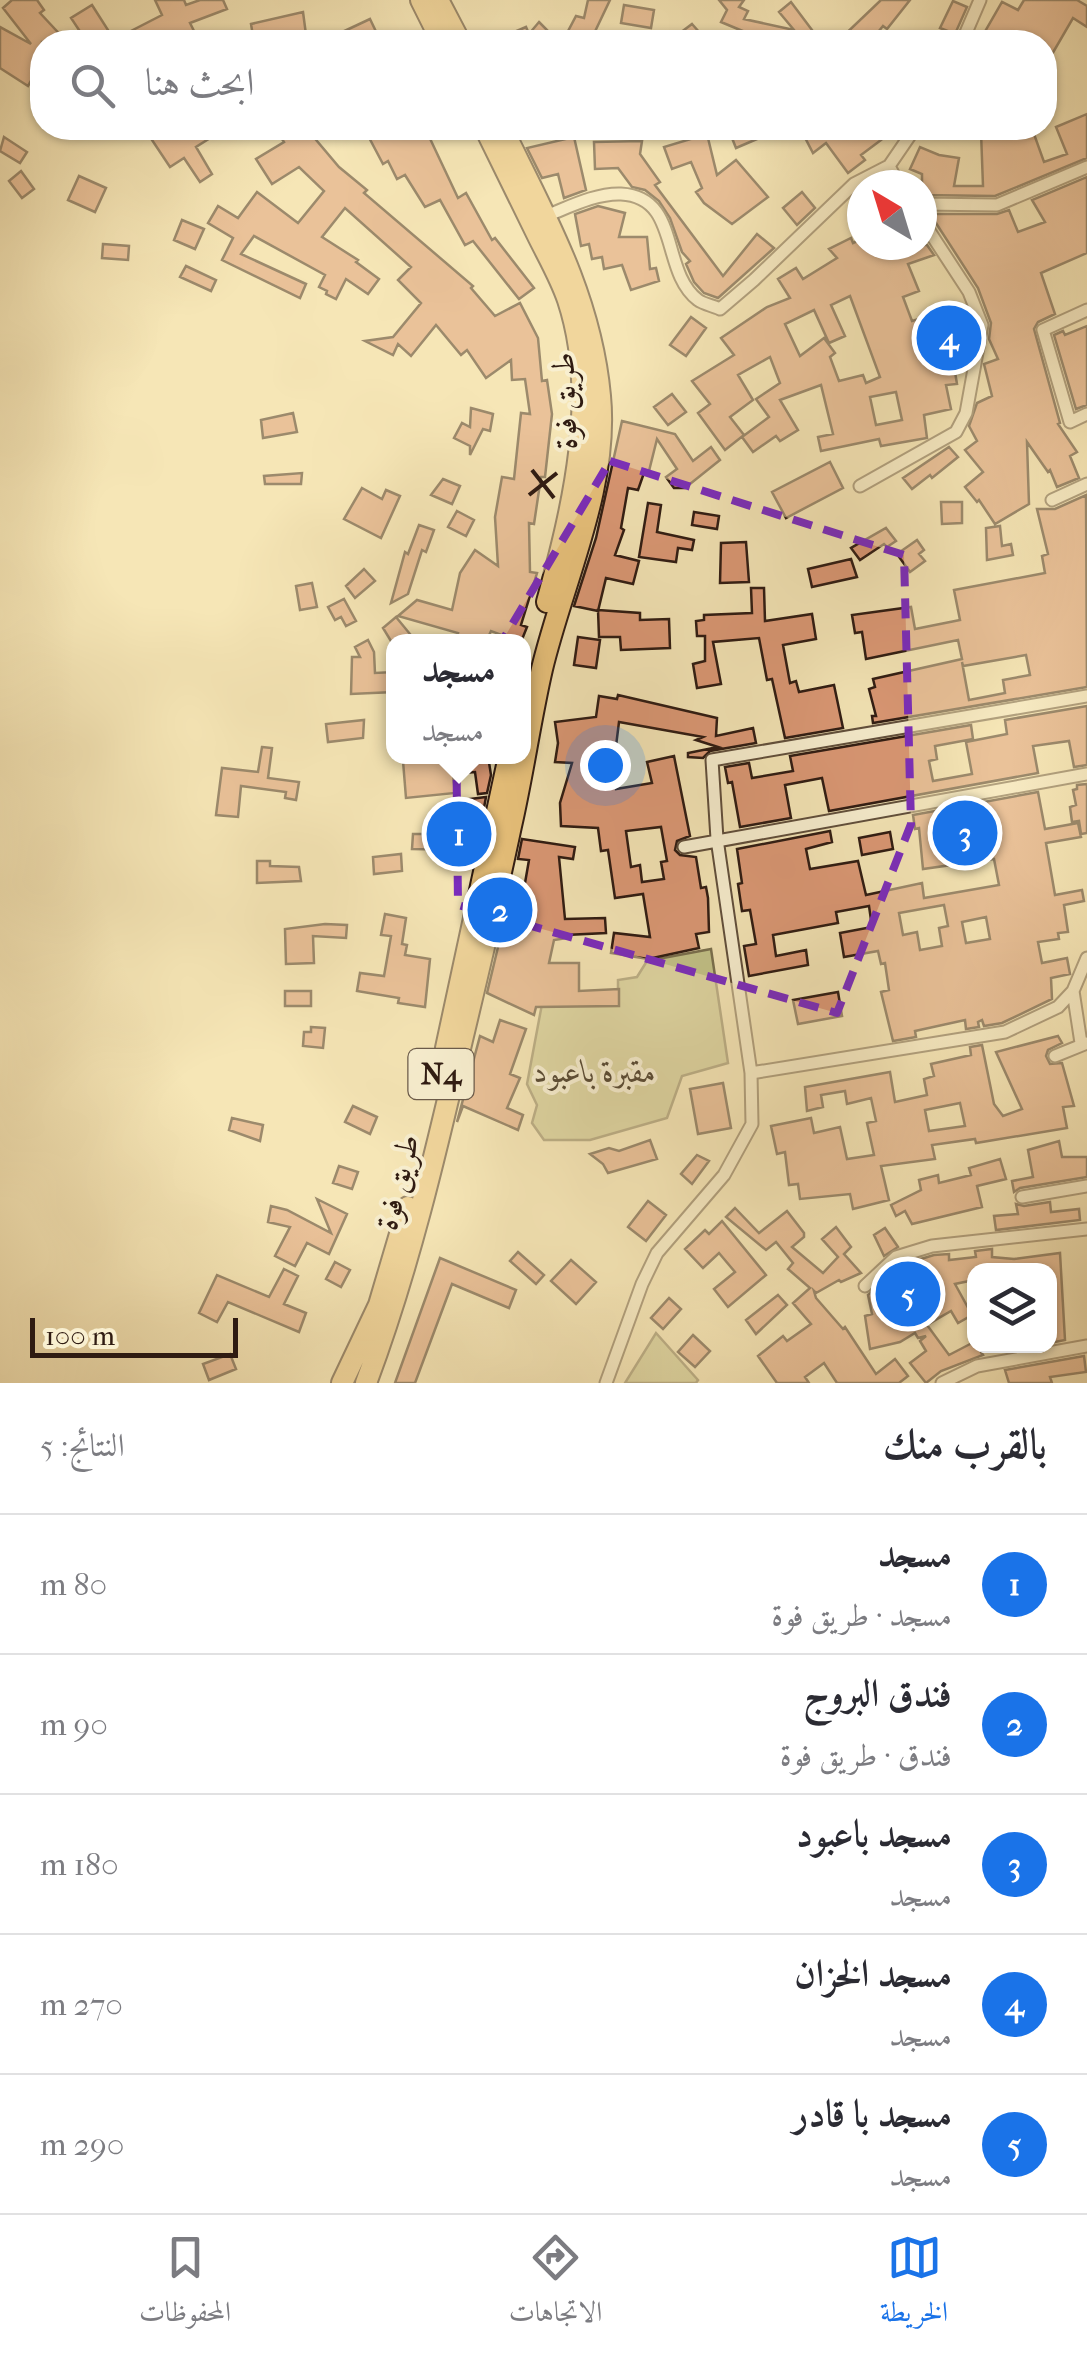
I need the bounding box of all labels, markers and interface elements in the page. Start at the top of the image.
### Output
search box [30,30,1057,140]
icon: search [65,58,120,113]
text: ابحث هنا [145,60,255,105]
north arrow [847,170,937,260]
pin: 4 [916,300,982,376]
street label: طريق فوة [544,351,587,450]
popup [386,634,531,764]
text: مسجد [421,646,496,691]
text: مسجد [421,712,484,749]
your location [580,740,631,791]
pin: 1 [426,796,492,872]
pin: 3 [932,796,998,870]
pin: 2 [468,872,532,948]
road number: N4 [408,1049,474,1099]
park label: مقبرة باعبود [534,1053,656,1091]
street label: طريق فوة [368,1130,429,1234]
pin: 5 [876,1256,940,1332]
map controls [967,1263,1057,1353]
button: layers [967,1263,1057,1353]
scale bar [30,1313,238,1358]
text: 100 m [45,1319,115,1352]
text: بالقرب منك [883,1420,1047,1469]
text: النتائج: 5 [40,1427,125,1464]
text: مسجد [877,1531,952,1576]
text: 80 m [40,1566,107,1603]
text: 1 [1009,1566,1020,1603]
text: مسجد · طريق فوة [771,1597,952,1634]
text: فندق البروج [803,1671,952,1716]
text: 90 m [40,1706,108,1743]
text: 2 [1006,1706,1023,1743]
text: فندق · طريق فوة [780,1737,952,1774]
text: مسجد باعبود [796,1811,952,1856]
text: 180 m [40,1846,119,1883]
text: 3 [1008,1846,1021,1883]
text: مسجد [889,1877,952,1914]
text: مسجد الخزان [794,1951,952,1996]
text: 270 m [40,1986,123,2023]
text: 4 [1005,1986,1024,2023]
text: مسجد [889,2017,952,2054]
text: مسجد با قادر [793,2091,952,2136]
text: 290 m [40,2126,124,2163]
text: 5 [1008,2126,1021,2163]
text: مسجد [889,2157,952,2194]
tab: المحفوظات [139,2230,231,2339]
tab: الاتجاهات [509,2230,602,2339]
tab: الخريطة [880,2230,948,2339]

